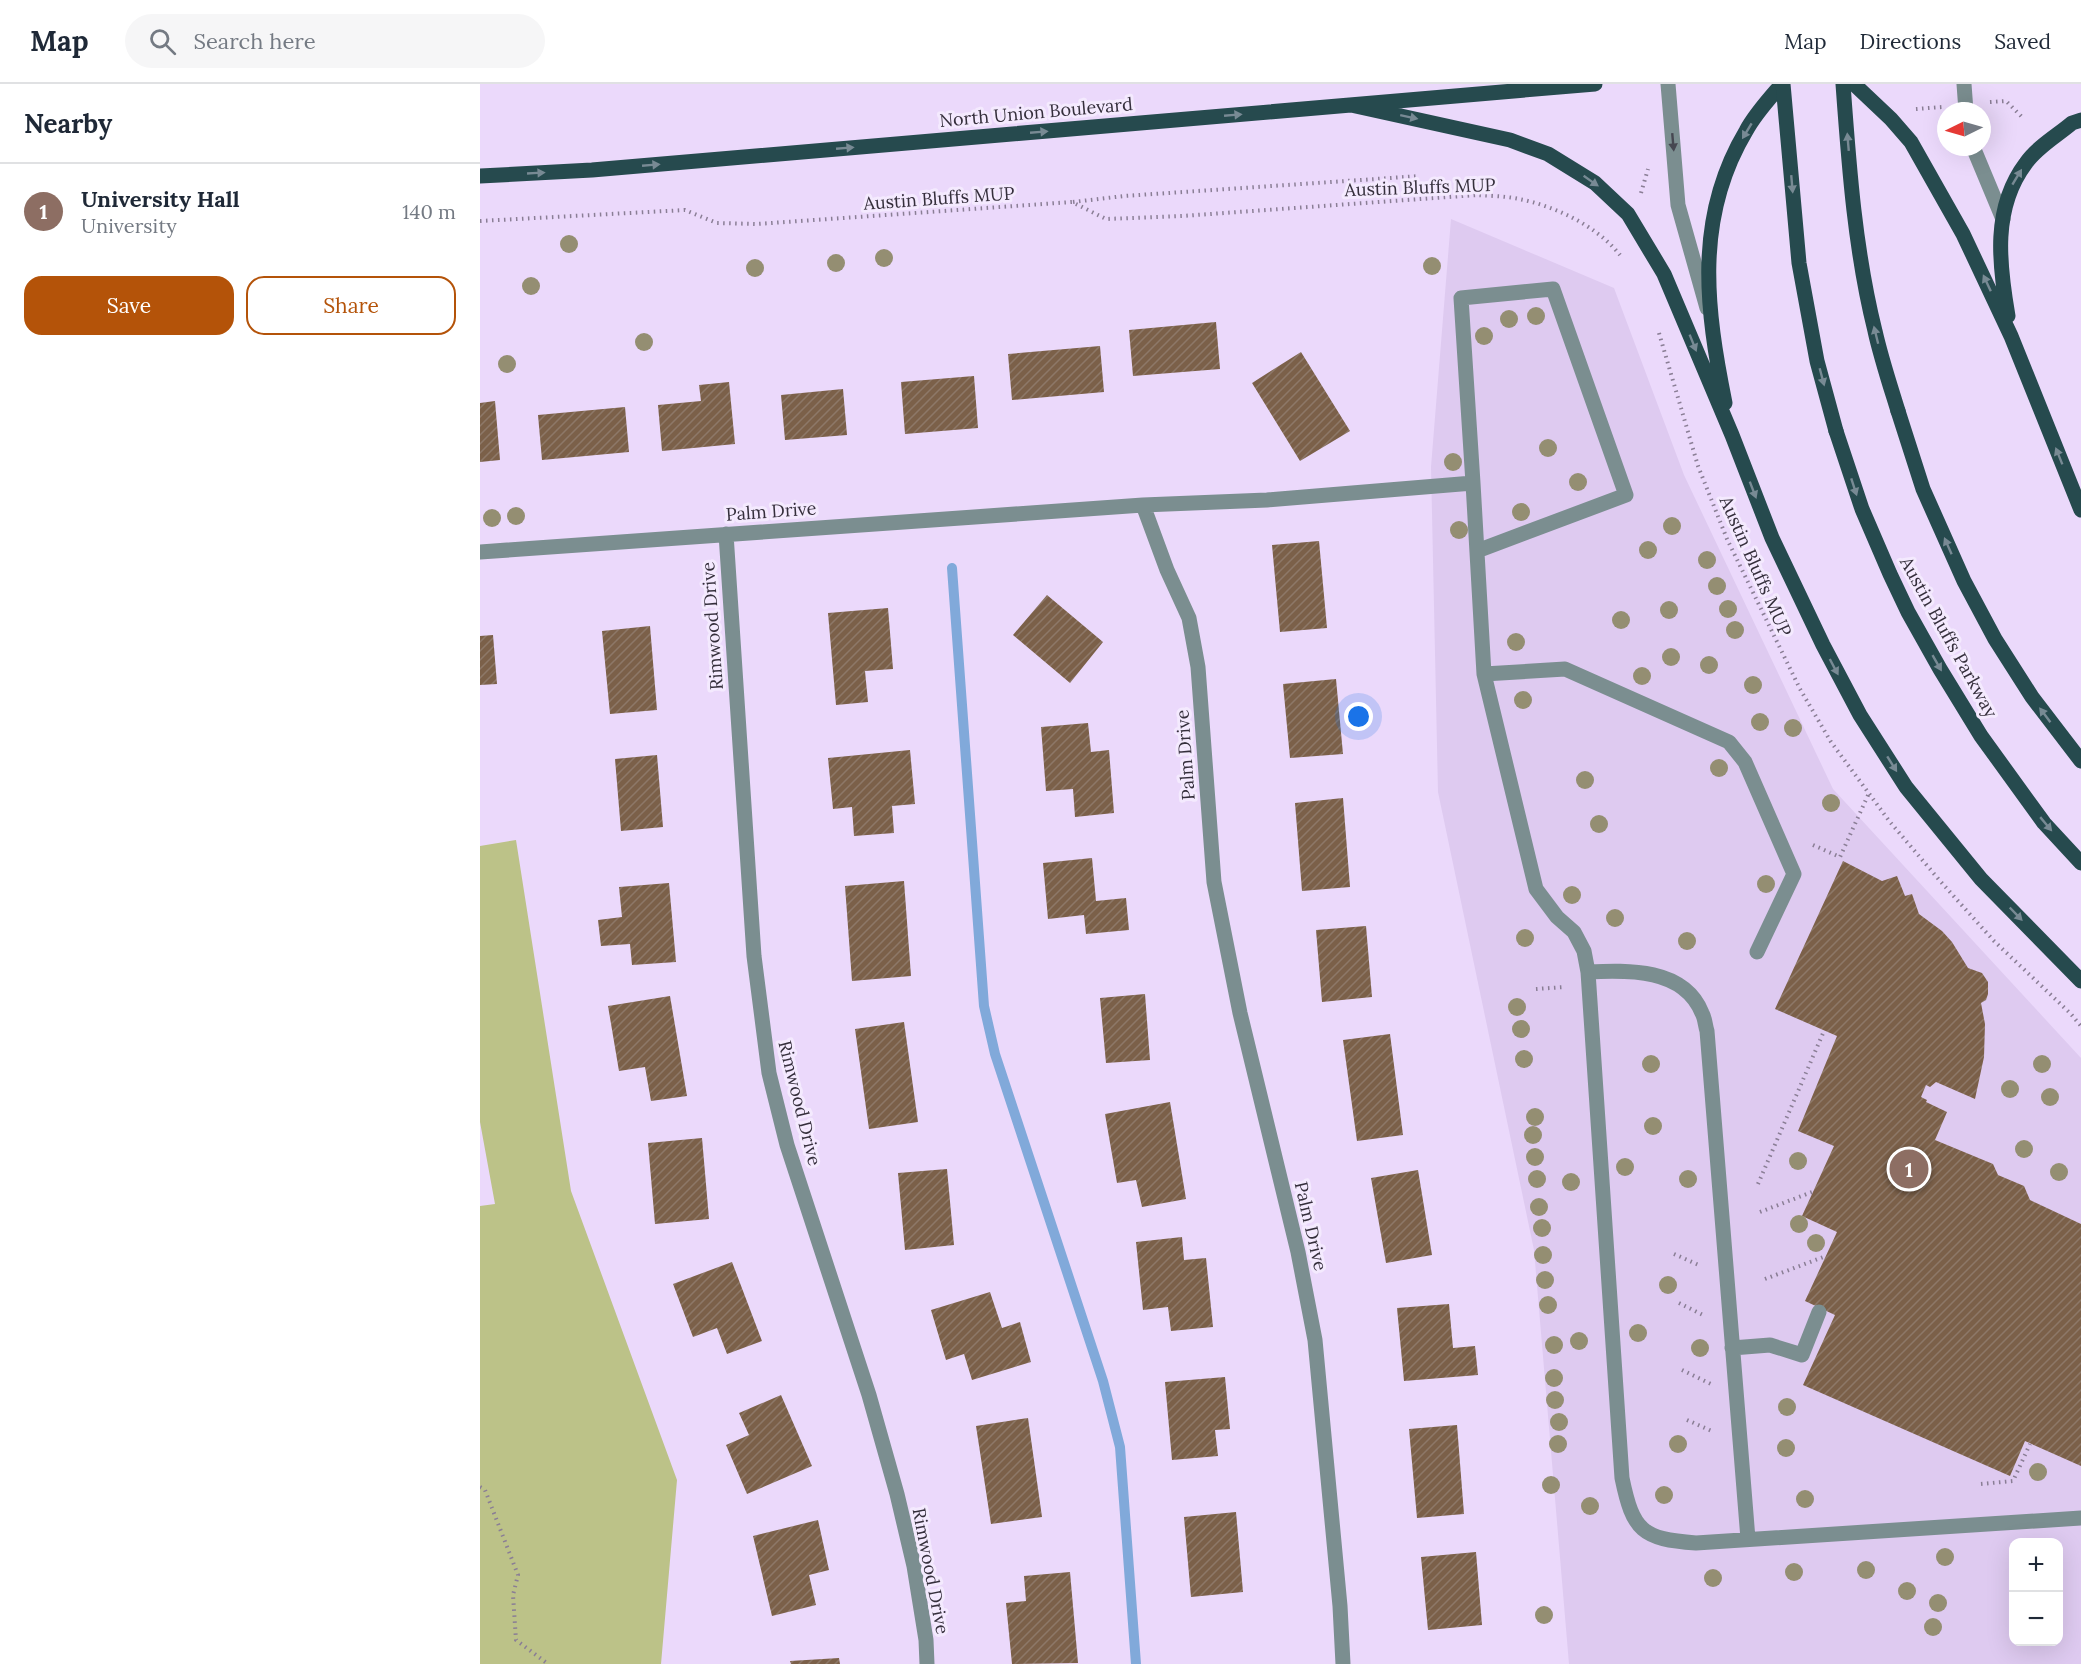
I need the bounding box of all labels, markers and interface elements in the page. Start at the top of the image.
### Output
search box [125,14,545,68]
text: Map [30,23,89,59]
icon: search [146,25,179,58]
text: Search here [194,27,316,55]
text: Map [1784,28,1827,55]
text: Directions [1860,28,1961,55]
text: Saved [1994,28,2051,55]
street label: North Union Boulevard [938,92,1134,132]
north arrow [1937,102,1991,156]
text: Nearby [24,107,112,140]
one-way arrow [1224,110,1243,120]
one-way arrow [1399,113,1418,123]
one-way arrow [1741,123,1752,139]
one-way arrow [1030,127,1049,137]
one-way arrow [1668,133,1678,152]
one-way arrow [1843,133,1853,152]
one-way arrow [835,143,854,153]
one-way arrow [641,160,660,170]
one-way arrow [527,168,546,177]
one-way arrow [2012,169,2023,185]
street label: Austin Bluffs MUP [1343,173,1496,201]
one-way arrow [1582,175,1598,187]
one-way arrow [1787,175,1797,194]
street label: Austin Bluffs MUP [862,181,1015,215]
text: University Hall [81,185,240,213]
text: 1 [39,199,48,224]
text: 140 m [402,199,456,224]
text: University [81,213,177,238]
one-way arrow [1982,275,1991,292]
button: Save [24,276,234,335]
button: Share [246,276,456,335]
one-way arrow [1871,326,1881,344]
one-way arrow [1688,335,1698,353]
one-way arrow [1817,367,1827,386]
one-way arrow [2053,447,2063,465]
one-way arrow [1850,478,1860,496]
one-way arrow [1748,481,1758,499]
street label: Austin Bluffs MUP [1714,491,1797,640]
street label: Palm Drive [725,496,817,526]
one-way arrow [1943,537,1952,555]
street label: Austin Bluffs Parkway [1895,552,2003,722]
street label: Rimwood Drive [696,561,728,691]
one-way arrow [1932,655,1942,672]
one-way arrow [1829,658,1839,675]
your location [1344,702,1373,731]
one-way arrow [2040,707,2052,722]
street label: Palm Drive [1170,709,1200,801]
one-way arrow [1886,756,1897,772]
one-way arrow [2039,816,2052,831]
one-way arrow [2008,907,2022,921]
street label: Rimwood Drive [773,1038,827,1168]
pin: 1 [1890,1146,1928,1192]
street label: Palm Drive [1290,1179,1332,1273]
street label: Rimwood Drive [907,1506,955,1636]
map controls [2009,1538,2063,1646]
button: + [2009,1538,2063,1592]
button: − [2009,1592,2063,1646]

